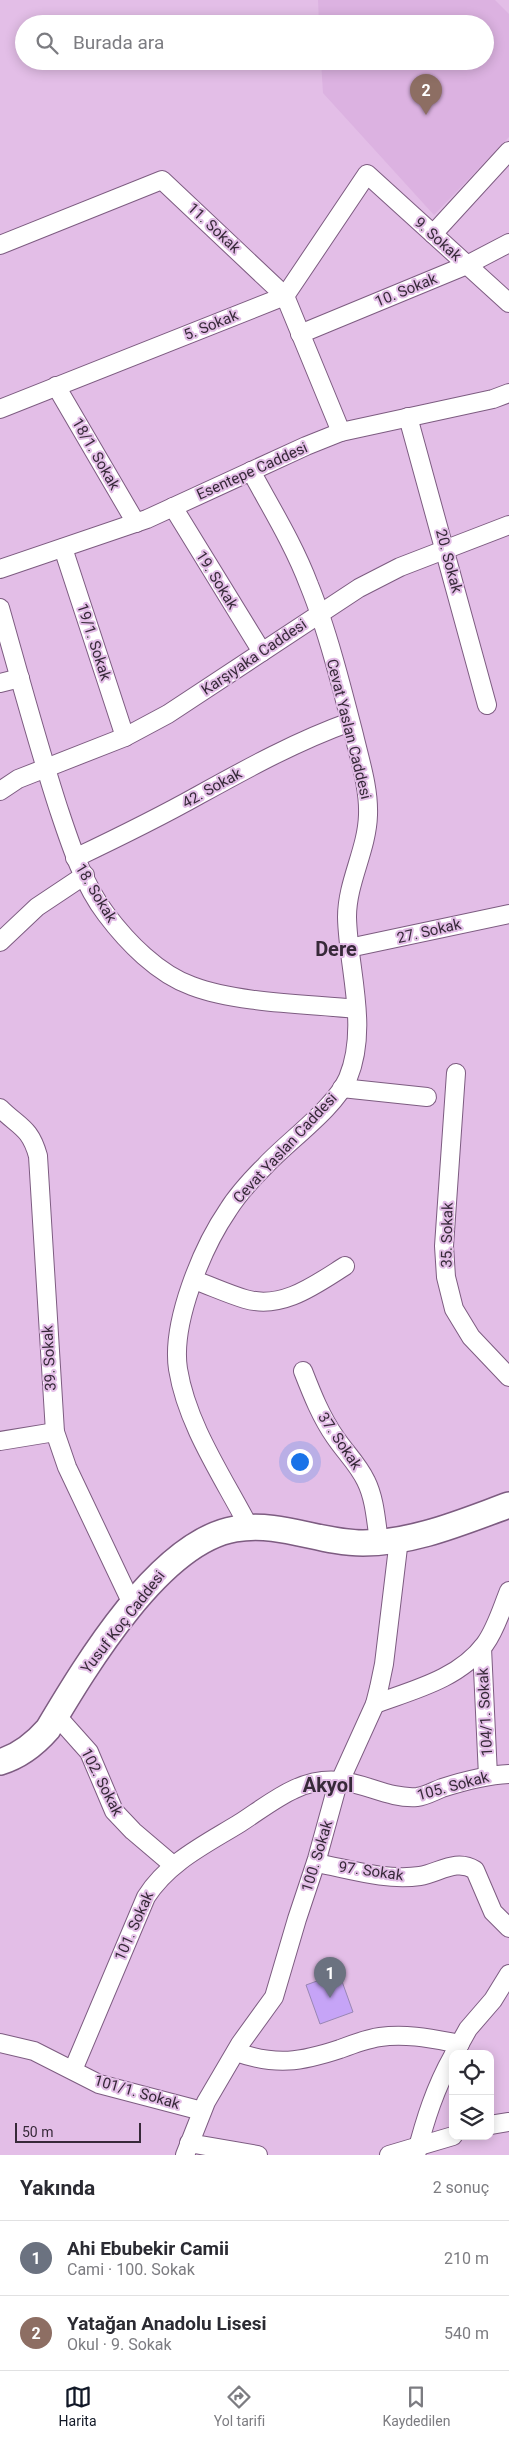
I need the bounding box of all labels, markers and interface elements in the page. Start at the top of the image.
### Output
search box [15,15,494,70]
icon: search [33,29,61,57]
text: Burada ara [73,31,164,54]
pin: 2 [410,74,442,115]
street label: 11. Sokak [184,199,244,257]
street label: 9. Sokak [411,213,465,265]
street label: 10. Sokak [372,269,440,311]
street label: 5. Sokak [181,306,241,344]
street label: 18/1. Sokak [68,415,124,493]
street label: Esentepe Caddesi [194,438,310,504]
street label: 20. Sokak [432,527,466,595]
street label: 19. Sokak [192,548,242,613]
street label: 19/1. Sokak [73,601,115,683]
street label: Karşıyaka Caddesi [198,615,310,699]
street label: Cevat Yaslan Caddesi [323,657,375,801]
street label: 42. Sokak [179,764,245,812]
street label: 18. Sokak [71,860,121,926]
street label: 27. Sokak [395,915,463,947]
district label: Dere [315,937,357,961]
street label: Cevat Yaslan Caddesi [229,1089,341,1207]
street label: 35. Sokak [437,1202,457,1268]
street label: 39. Sokak [38,1325,60,1391]
street label: 37. Sokak [314,1409,366,1473]
your location [287,1449,313,1475]
street label: Yusuf Koç Caddesi [77,1567,169,1677]
street label: 104/1. Sokak [474,1667,496,1757]
street label: 102. Sokak [77,1745,127,1819]
street label: 105. Sokak [415,1768,491,1804]
district label: Akyol [303,1773,353,1797]
street label: 100. Sokak [298,1818,337,1894]
street label: 97. Sokak [337,1858,405,1885]
street label: 101. Sokak [111,1888,157,1963]
pin: 1 [314,1957,346,1998]
map controls [449,2050,494,2140]
button: locate [449,2050,494,2095]
street label: 101/1. Sokak [92,2071,182,2113]
button: layers [449,2095,494,2140]
scale bar [15,2120,141,2143]
text: 50 m [22,2124,54,2140]
text: Yakında [20,2176,95,2200]
text: 2 sonuç [433,2178,489,2197]
text: Ahi Ebubekir Camii [67,2237,229,2260]
text: 1 [31,2249,41,2268]
text: 210 m [444,2249,489,2268]
text: Cami · 100. Sokak [67,2260,195,2279]
text: Yatağan Anadolu Lisesi [67,2312,267,2335]
text: 2 [31,2324,41,2343]
text: 540 m [444,2324,489,2343]
text: Okul · 9. Sokak [67,2335,172,2354]
tab: Harita [59,2383,97,2429]
tab: Yol tarifi [214,2383,265,2429]
tab: Kaydedilen [382,2383,450,2429]

